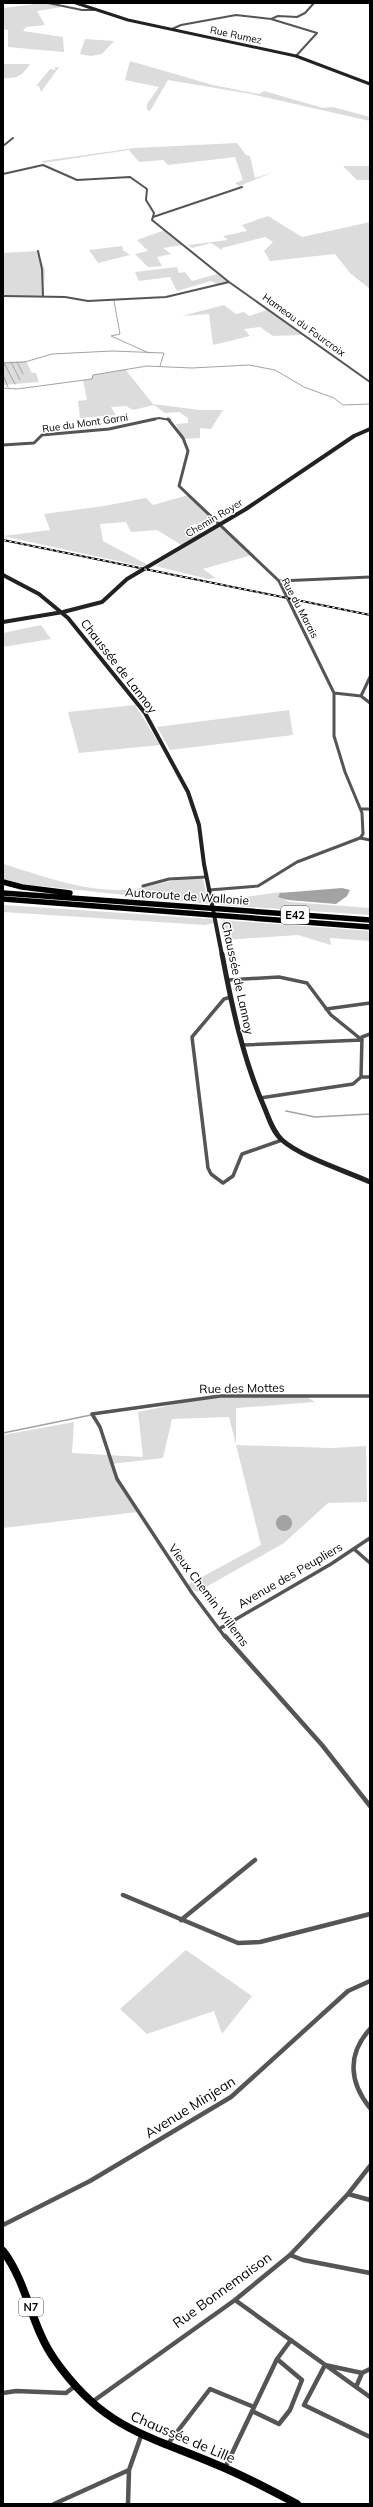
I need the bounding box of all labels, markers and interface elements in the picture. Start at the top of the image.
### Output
street label: Rue Rumez [209,23,263,47]
street label: Hameau du Fourcroix [260,291,348,360]
street label: Rue du Mont Garni [41,411,129,435]
street label: Chemin Royer [183,496,245,540]
street label: Rue du Marais [279,576,321,640]
street label: Chaussée de Lannoy [78,616,161,717]
street label: Autoroute de Wallonie [124,884,250,908]
road number: E42 [281,906,309,924]
street label: Chaussée de Lannoy [219,920,257,1037]
street label: Rue des Mottes [199,1380,285,1396]
street label: Avenue des Peupliers [235,1539,345,1611]
street label: Vieux Chemin Willems [166,1541,252,1649]
street label: Avenue Minjean [141,2072,239,2142]
street label: Rue Bonnemaison [169,2248,275,2332]
road number: N7 [19,2298,43,2316]
street label: Chaussée de Lille [128,2407,238,2467]

